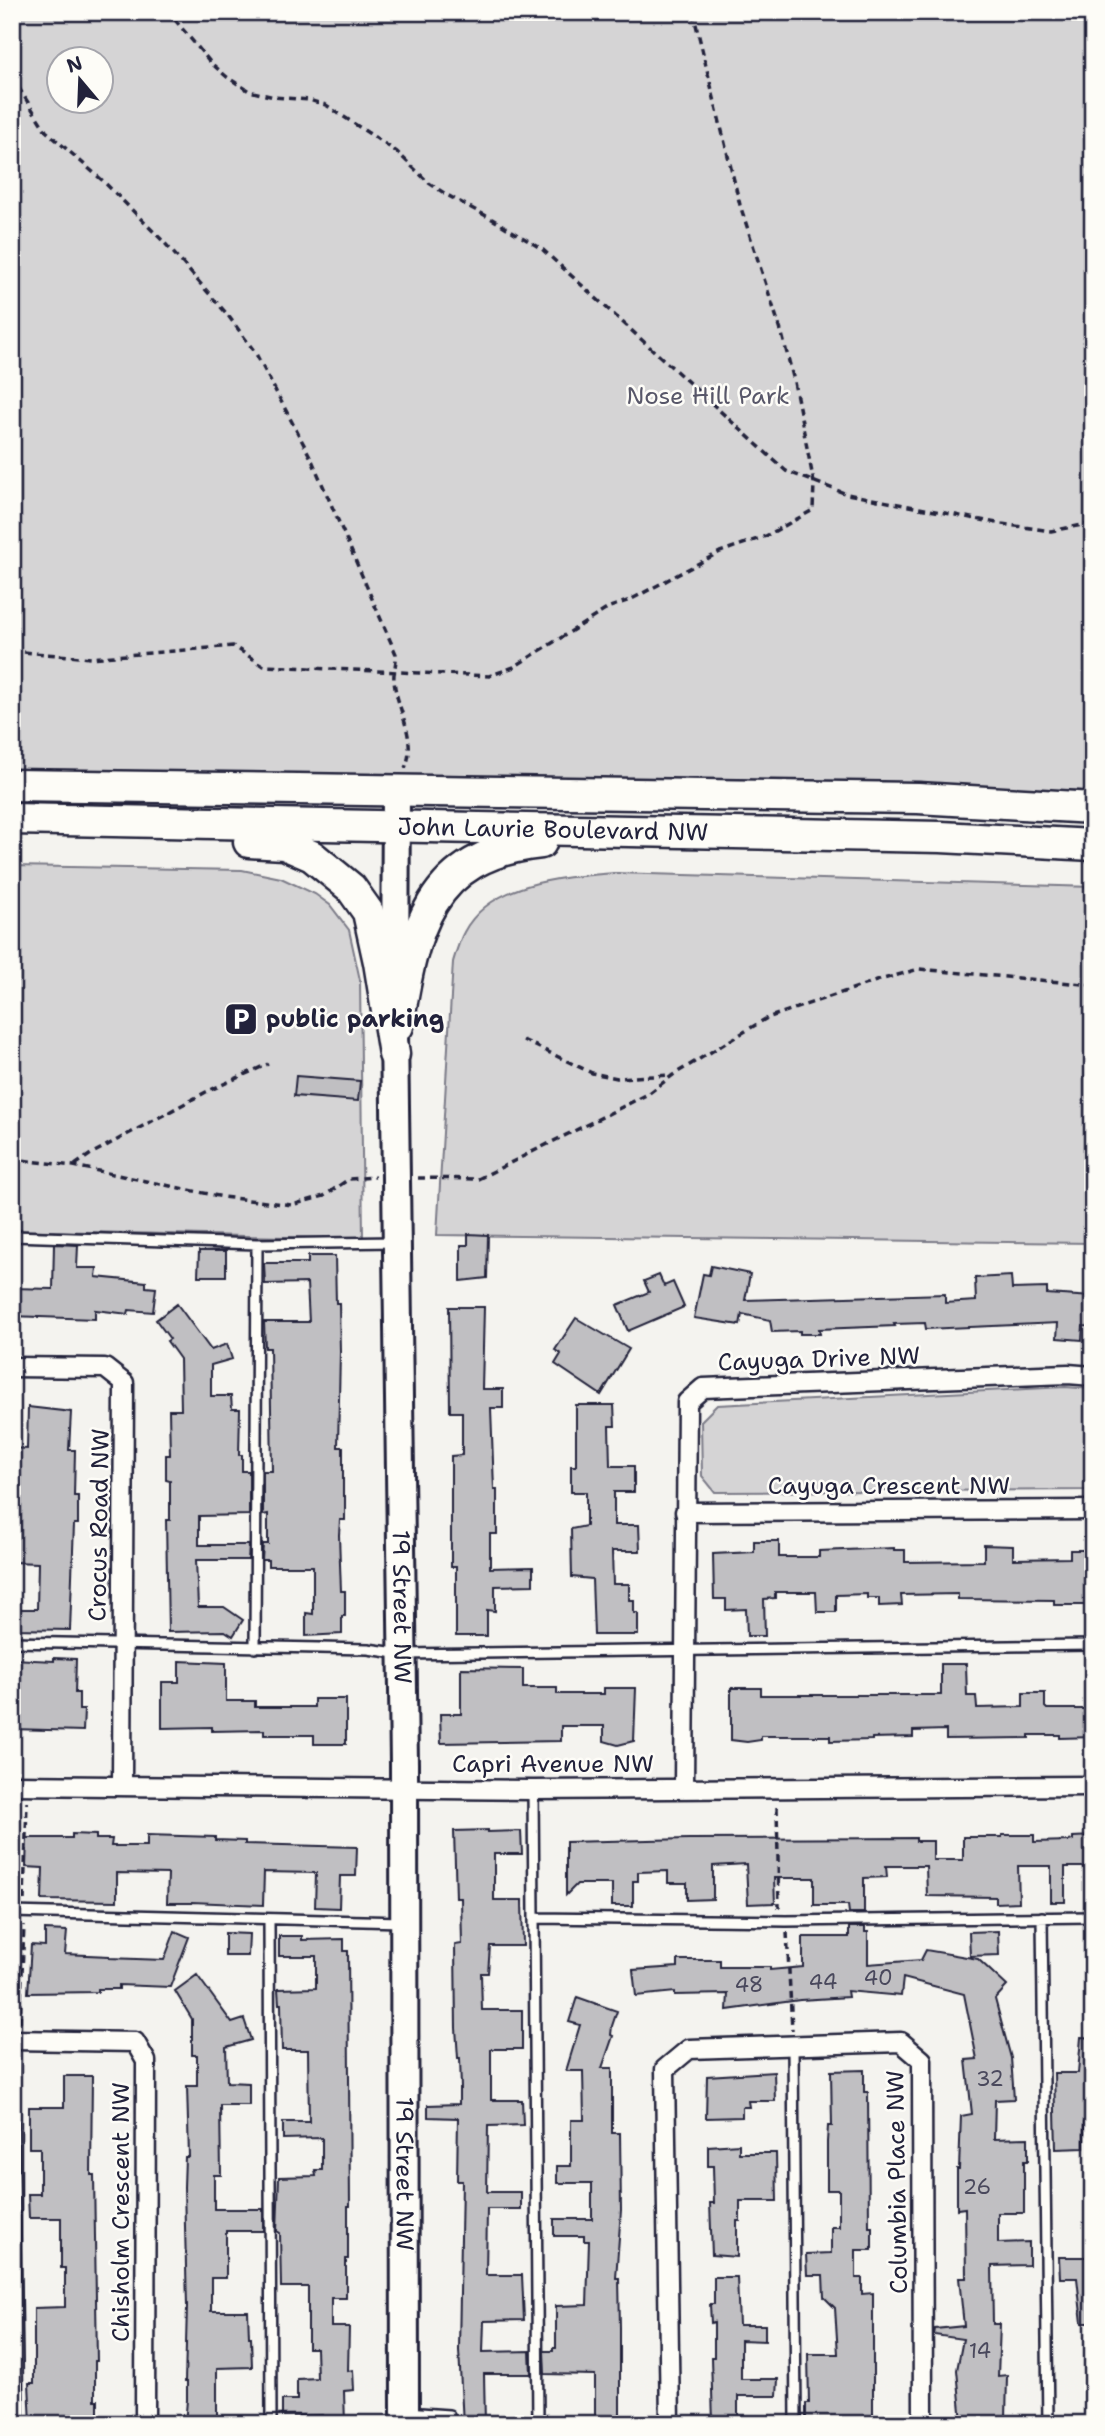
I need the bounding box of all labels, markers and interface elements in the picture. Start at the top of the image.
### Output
north arrow [46,46,116,116]
text: N [63,50,86,79]
park label: Nose Hill Park [626,380,790,412]
street label: John Laurie Boulevard NW [397,810,709,848]
parking icon: public parking [222,1000,260,1038]
place label: public parking [266,1003,444,1035]
street label: Cayuga Drive NW [717,1339,921,1379]
street label: Crocus Road NW [81,1428,117,1622]
street label: Cayuga Crescent NW [768,1470,1010,1502]
street label: 19 Street NW [385,1530,419,1684]
street label: Capri Avenue NW [452,1748,654,1780]
house number: 40 [863,1964,893,1992]
house number: 44 [809,1968,837,1996]
house number: 48 [735,1971,763,1999]
house number: 32 [976,2065,1004,2093]
street label: Columbia Place NW [879,2070,915,2294]
street label: Chisholm Crescent NW [105,2082,137,2342]
street label: 19 Street NW [389,2097,421,2251]
house number: 26 [963,2173,991,2201]
house number: 14 [969,2337,991,2365]

